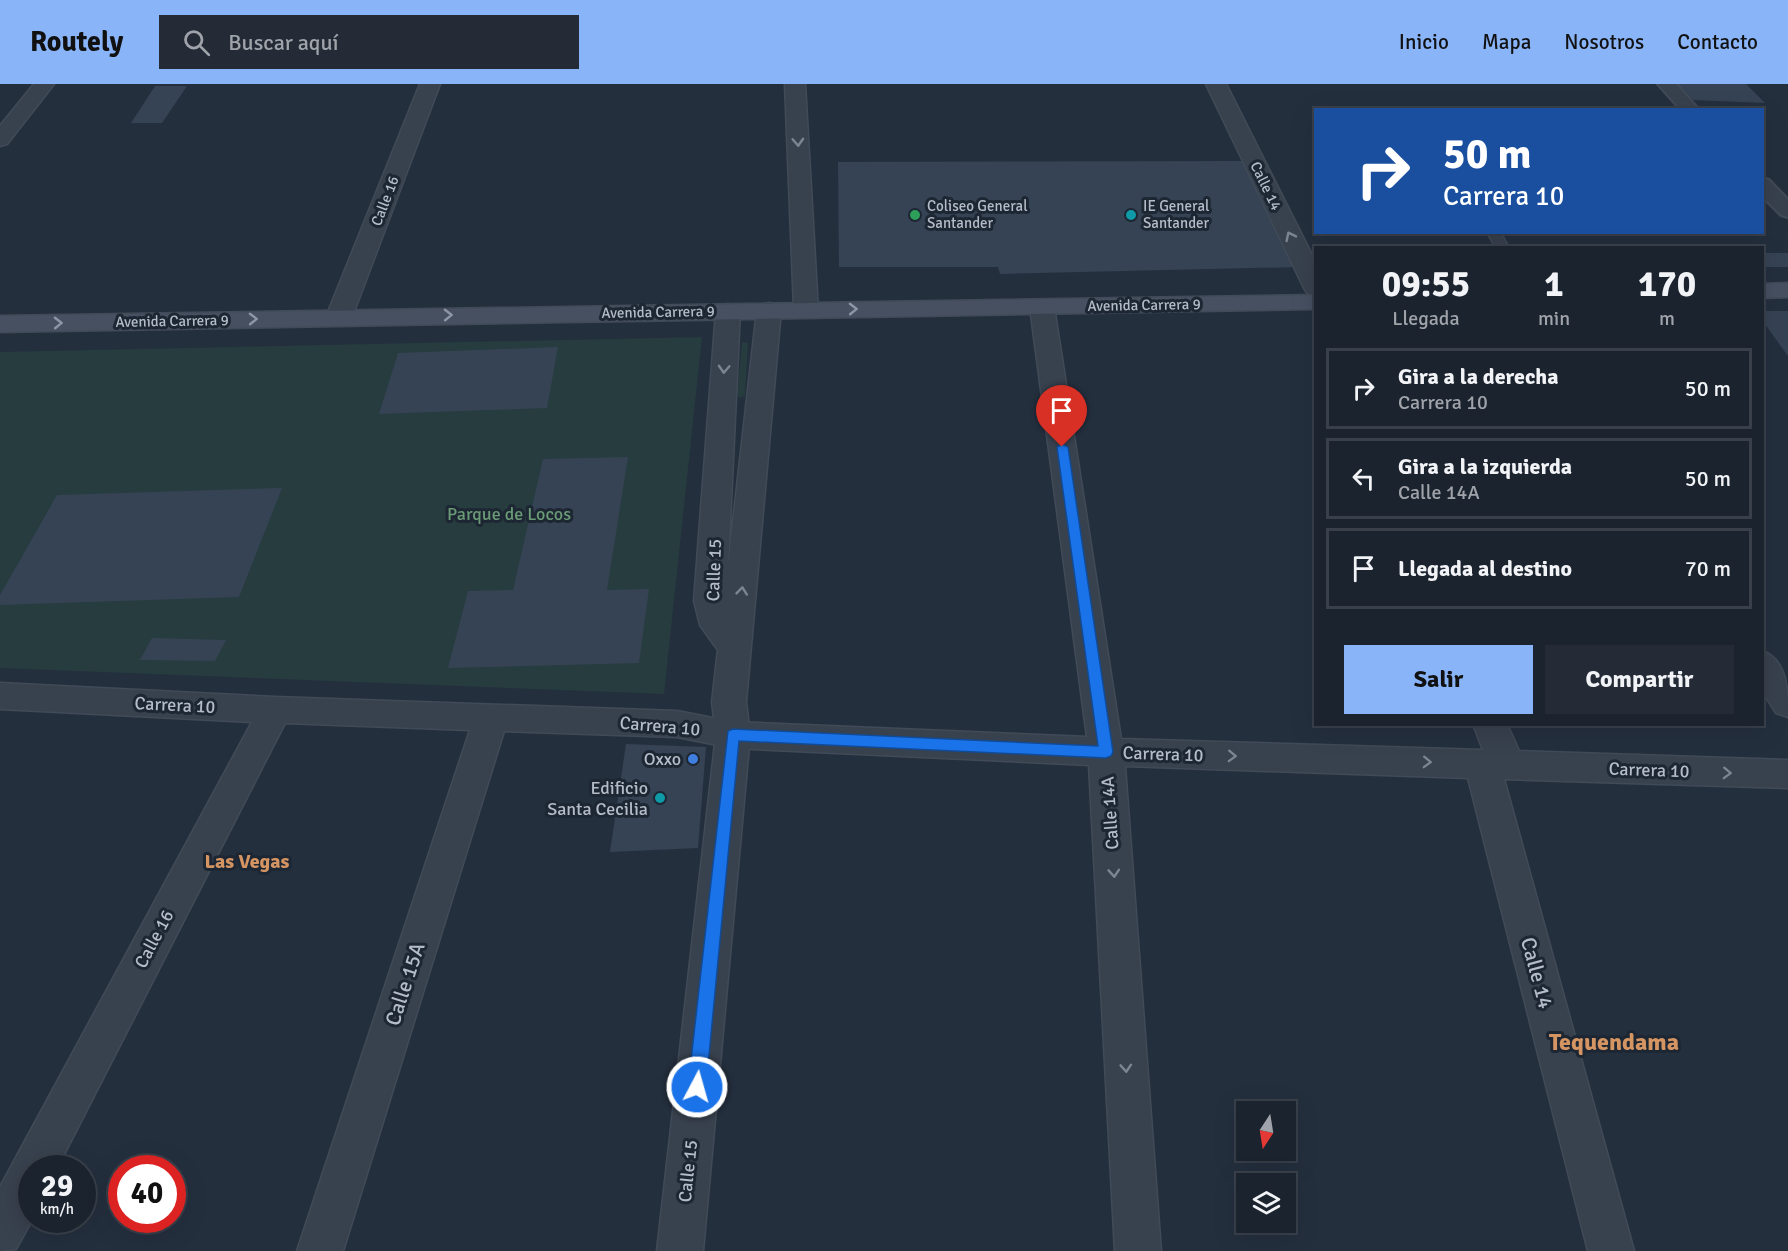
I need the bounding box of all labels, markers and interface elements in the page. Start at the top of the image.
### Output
search box [159,15,579,69]
text: Routely [30,25,123,59]
icon: search [180,26,213,59]
text: Buscar aquí [228,29,338,56]
text: Inicio [1399,29,1449,55]
text: Mapa [1482,29,1531,55]
text: Nosotros [1564,29,1644,55]
text: Contacto [1677,29,1758,55]
text: 50 m [1443,129,1532,180]
icon: right [1344,132,1422,210]
one-way arrow [791,138,804,147]
street label: Calle 14 [1246,159,1286,213]
street label: Calle 16 [367,173,403,229]
text: Carrera 10 [1443,180,1564,213]
place label: Coliseo General Santander [927,197,1028,232]
place label: IE General Santander [1143,197,1210,232]
marker: Coliseo General Santander [908,208,922,222]
marker: IE General Santander [1124,208,1138,222]
one-way arrow [1285,231,1297,242]
text: 09:55 [1382,262,1470,307]
text: 1 [1544,262,1564,307]
text: 170 [1638,262,1696,307]
street label: Avenida Carrera 9 [1087,295,1201,315]
street label: Avenida Carrera 9 [601,302,715,322]
one-way arrow [849,303,858,315]
text: Llegada [1392,306,1460,331]
text: min [1538,306,1570,331]
text: m [1659,306,1675,331]
one-way arrow [444,309,453,322]
street label: Avenida Carrera 9 [115,311,229,331]
one-way arrow [249,313,258,325]
one-way arrow [54,317,63,329]
text: Gira a la derecha [1398,363,1559,390]
one-way arrow [718,365,731,374]
icon: right [1347,372,1380,405]
text: 50 m [1685,375,1731,402]
pin [1036,385,1087,447]
text: Carrera 10 [1398,390,1488,415]
icon: arrive [1045,394,1078,427]
text: Gira a la izquierda [1398,453,1572,480]
icon: left [1347,462,1380,495]
text: 50 m [1685,465,1731,492]
text: Calle 14A [1398,480,1480,505]
park label: Parque de Locos [447,503,571,525]
street label: Calle 15 [702,538,726,602]
icon: arrive [1347,552,1380,585]
text: Llegada al destino [1398,555,1572,582]
text: 70 m [1685,555,1731,582]
one-way arrow [735,586,748,595]
button: Salir [1344,645,1533,714]
button: Compartir [1545,645,1734,714]
street label: Carrera 10 [134,692,216,718]
street label: Carrera 10 [619,712,701,740]
street label: Carrera 10 [1122,742,1204,766]
place label: Oxxo [644,748,681,770]
one-way arrow [1227,750,1236,763]
marker: Oxxo [686,752,700,766]
one-way arrow [1422,756,1431,769]
street label: Carrera 10 [1608,758,1690,782]
one-way arrow [1722,766,1731,779]
street label: Calle 14A [1096,776,1124,850]
place label: Edificio Santa Cecilia [547,777,648,820]
marker: Edificio Santa Cecilia [653,791,667,805]
district label: Las Vegas [205,849,290,874]
one-way arrow [1107,869,1120,878]
street label: Calle 16 [130,906,178,972]
street label: Calle 14 [1515,934,1559,1012]
street label: Calle 15A [379,939,431,1029]
district label: Tequendama [1549,1027,1679,1057]
position arrow [665,1055,729,1119]
one-way arrow [1119,1064,1132,1073]
north arrow [1236,1101,1296,1161]
map controls [1236,1101,1296,1233]
street label: Calle 15 [674,1139,702,1203]
speed limit sign: 40 [108,1155,186,1233]
text: 29 [41,1168,73,1205]
button: layers [1236,1173,1296,1233]
text: km/h [40,1200,74,1218]

